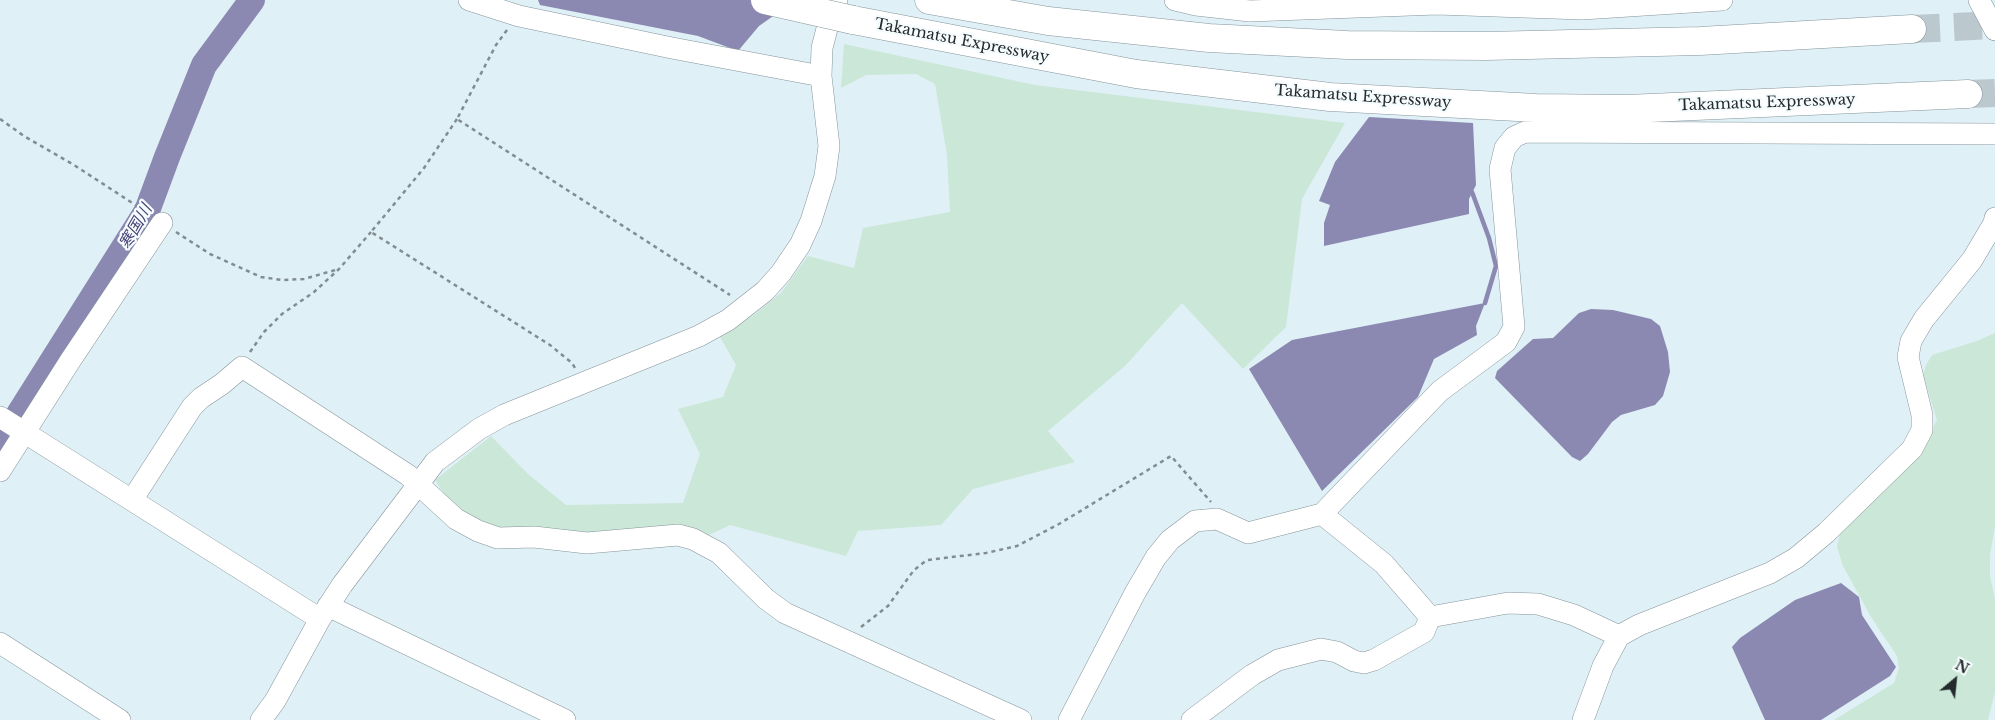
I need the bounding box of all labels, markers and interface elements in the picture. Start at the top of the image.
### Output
street label: Takamatsu Expressway [873,15,1051,67]
street label: Takamatsu Expressway [1274,82,1452,112]
street label: Takamatsu Expressway [1678,91,1856,115]
water label: 寒国川 [116,201,156,253]
north arrow [1930,655,1980,705]
text: N [1952,656,1972,678]

